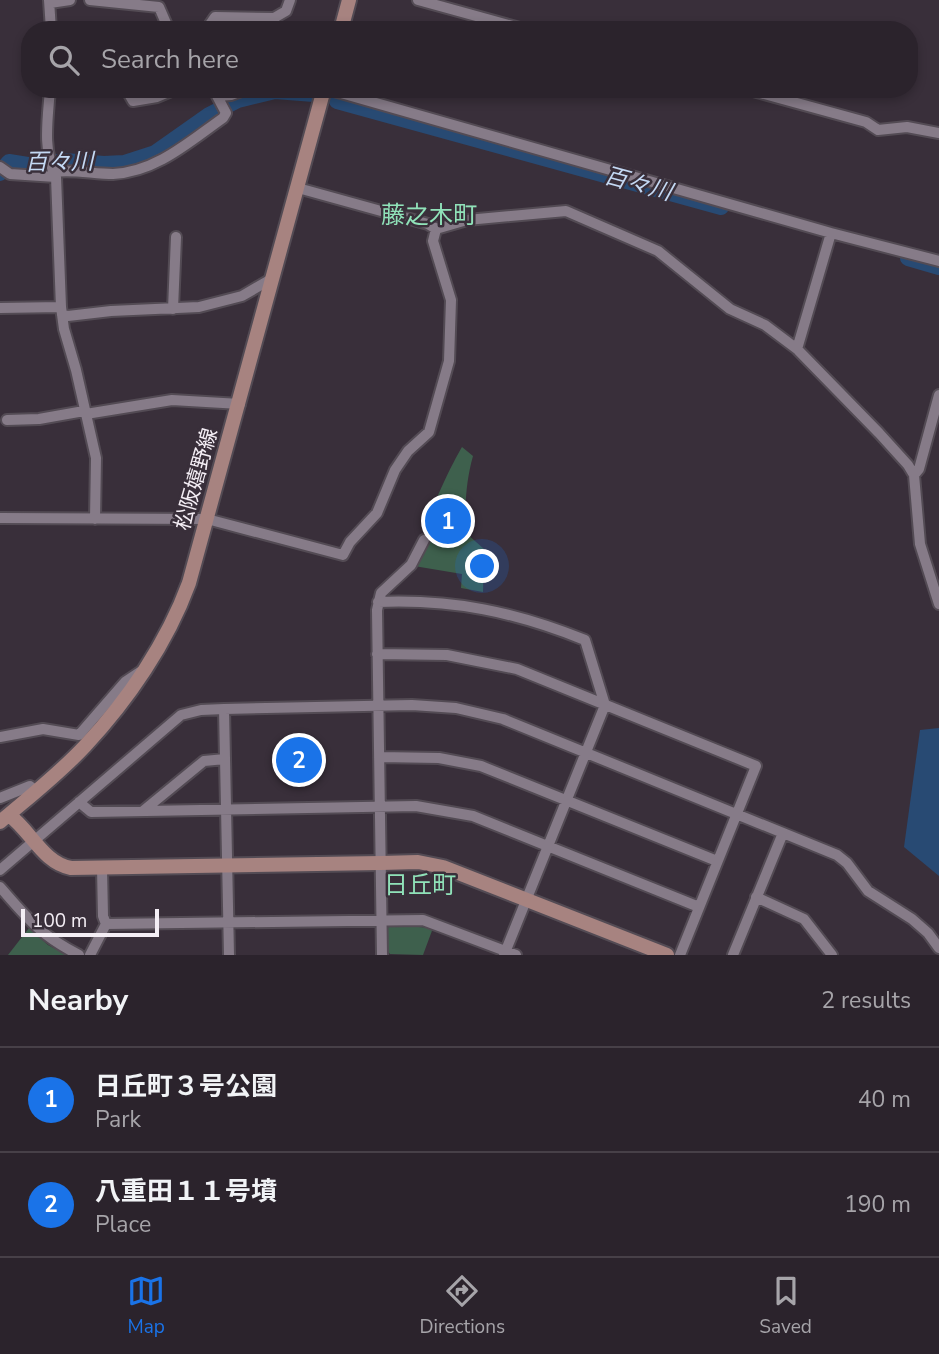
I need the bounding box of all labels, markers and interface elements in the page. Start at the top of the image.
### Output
search box [21,21,918,98]
icon: search [45,41,83,79]
text: Search here [101,42,239,77]
water label: 百々川 [24,146,97,178]
water label: 百々川 [601,160,678,209]
district label: 藤之木町 [381,199,477,231]
street label: 松阪嬉野線 [168,425,224,533]
pin: 1 [425,495,471,547]
your location [465,549,499,583]
pin: 2 [276,734,322,786]
district label: 日丘町 [384,869,456,901]
scale bar [21,906,159,938]
text: 100 m [32,908,87,934]
text: Nearby [28,980,128,1021]
text: 2 results [821,985,911,1016]
text: 日丘町３号公園 [95,1069,277,1104]
text: 1 [44,1084,58,1115]
text: 40 m [858,1084,911,1115]
text: Park [95,1104,141,1135]
text: 八重田１１号墳 [95,1174,277,1209]
text: 2 [44,1189,58,1220]
text: 190 m [844,1189,911,1220]
text: Place [95,1209,151,1240]
tab: Map [127,1272,165,1340]
tab: Directions [419,1272,505,1340]
tab: Saved [759,1272,812,1340]

